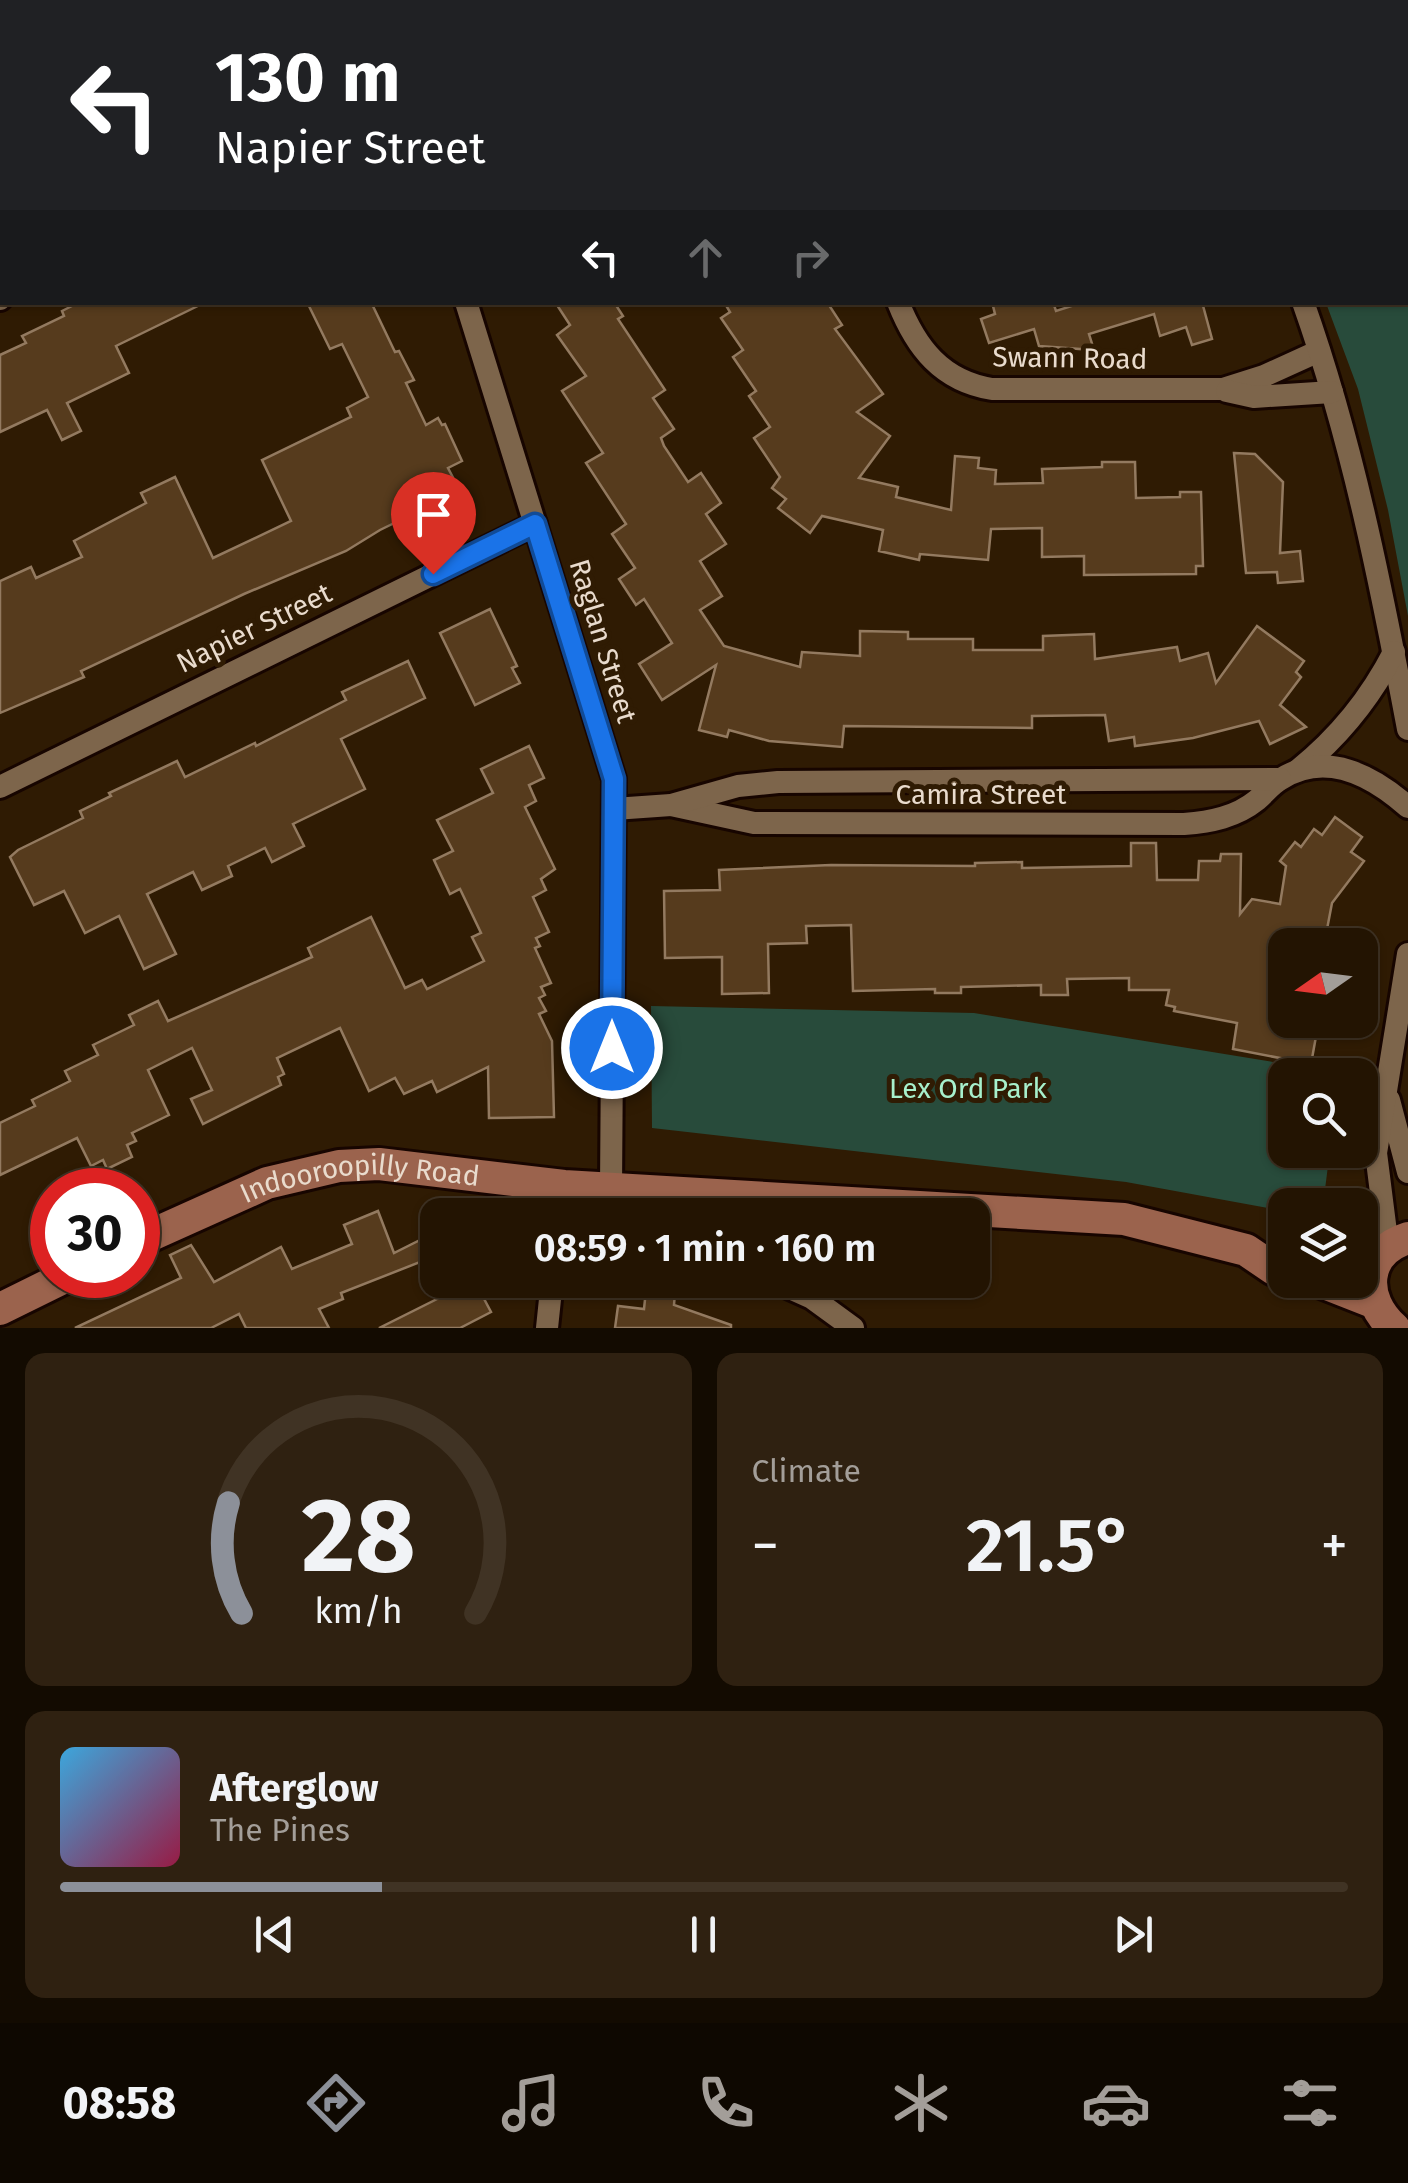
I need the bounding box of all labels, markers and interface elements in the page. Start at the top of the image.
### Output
text: 130 m [215,36,401,120]
icon: left [50,40,180,170]
text: Napier Street [215,121,486,175]
icon: left [573,230,628,285]
icon: ahead [678,230,733,285]
icon: right [783,230,838,285]
street label: Swann Road [992,340,1148,376]
pin [391,472,476,575]
icon: arrive [406,487,461,542]
street label: Raglan Street [562,555,644,728]
street label: Napier Street [171,576,338,680]
street label: Camira Street [896,778,1067,811]
north arrow [1268,928,1378,1038]
map controls [1268,928,1378,1298]
position arrow [560,996,664,1100]
button: search [1268,1058,1378,1168]
park label: Lex Ord Park [889,1072,1048,1105]
street label: Indooroopilly Road [235,1148,481,1210]
speed limit sign: 30 [30,1168,160,1298]
button: layers [1268,1188,1378,1298]
text: 08:59 · 1 min · 160 m [534,1225,876,1271]
text: Climate [752,1452,861,1490]
text: 28 [301,1474,415,1599]
text: 21.5° [966,1501,1134,1591]
text: − [752,1513,779,1579]
text: + [1321,1513,1348,1579]
text: km/h [314,1590,402,1632]
text: Afterglow [210,1765,378,1811]
text: The Pines [210,1811,350,1849]
icon: previous [247,1907,302,1962]
icon: pause [676,1907,731,1962]
icon: next [1106,1907,1161,1962]
icon: directions [301,2068,371,2138]
icon: music [496,2068,566,2138]
icon: phone [691,2068,761,2138]
icon: climate [886,2068,956,2138]
icon: car [1081,2068,1151,2138]
icon: filters [1275,2068,1345,2138]
text: 08:58 [62,2076,176,2130]

